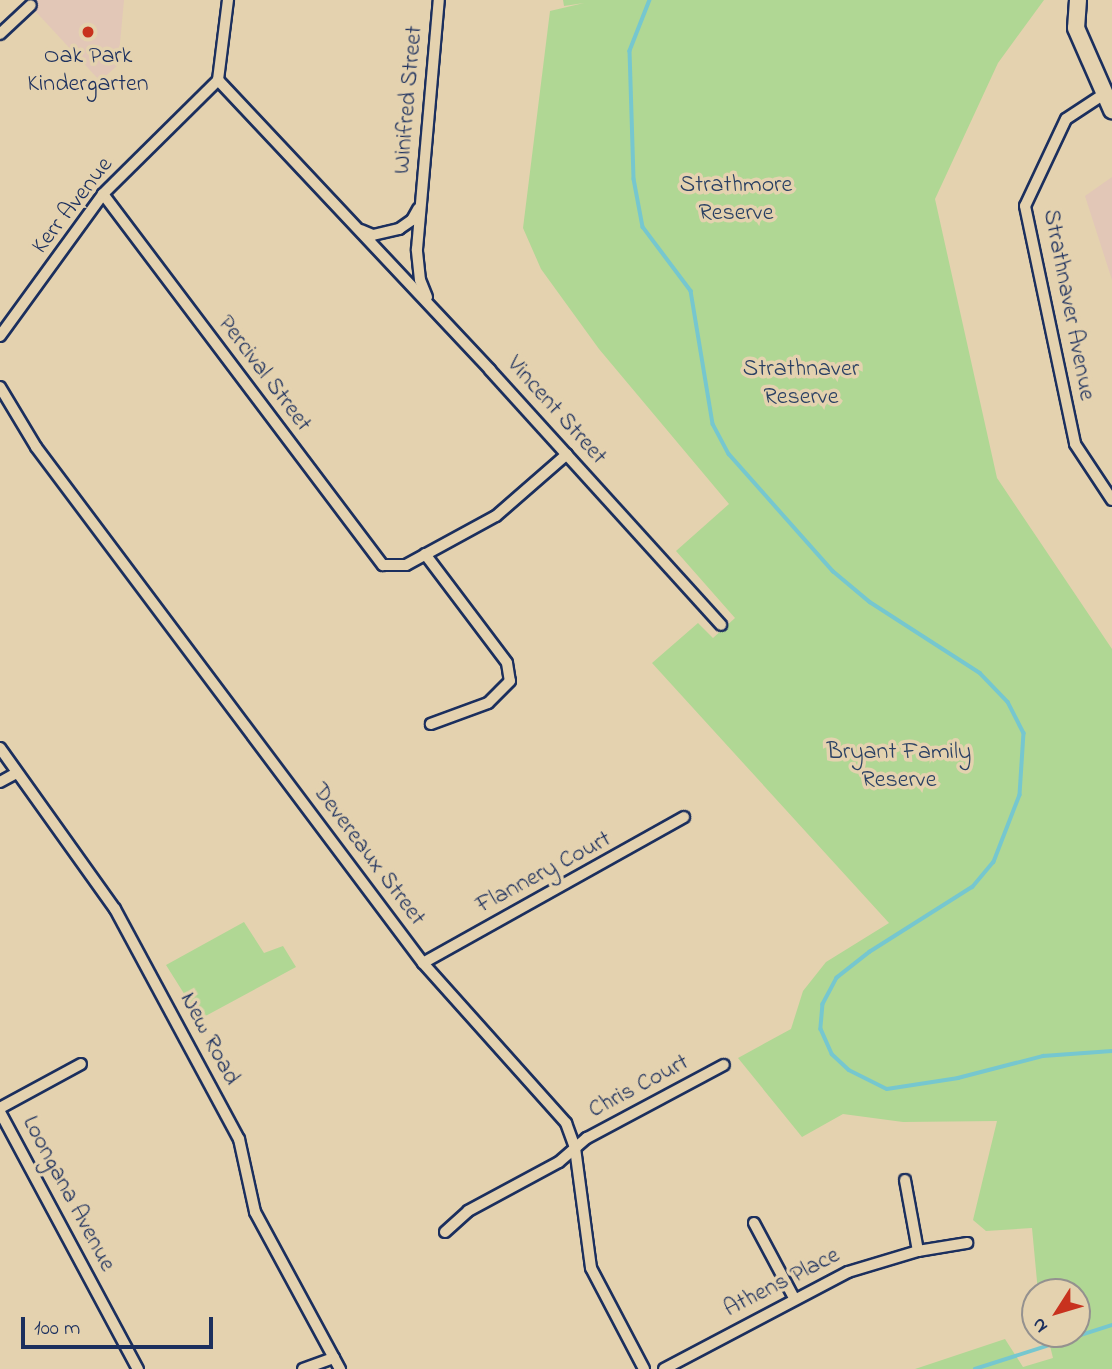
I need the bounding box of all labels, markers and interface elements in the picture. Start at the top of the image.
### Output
marker: Oak Park Kindergarten [80,24,96,40]
street label: Winifred Street [388,25,430,175]
place label: Oak Park Kindergarten [27,43,149,99]
street label: Kerr Avenue [26,152,120,260]
park label: Strathmore Reserve [680,172,792,228]
street label: Strathnaver Avenue [1035,207,1101,403]
street label: Percival Street [211,310,317,438]
street label: Vincent Street [500,351,612,471]
park label: Strathnaver Reserve [743,356,859,412]
park label: Bryant Family Reserve [827,739,971,795]
street label: Devereaux Street [305,778,431,932]
street label: Flannery Court [472,825,616,921]
street label: New Road [173,988,245,1090]
street label: Chris Court [584,1049,694,1125]
street label: Loongana Avenue [15,1111,121,1277]
street label: Athens Place [719,1242,845,1324]
north arrow [1021,1278,1091,1348]
scale bar [24,1302,217,1346]
text: N [1026,1311,1055,1338]
text: 100 m [34,1314,80,1344]

